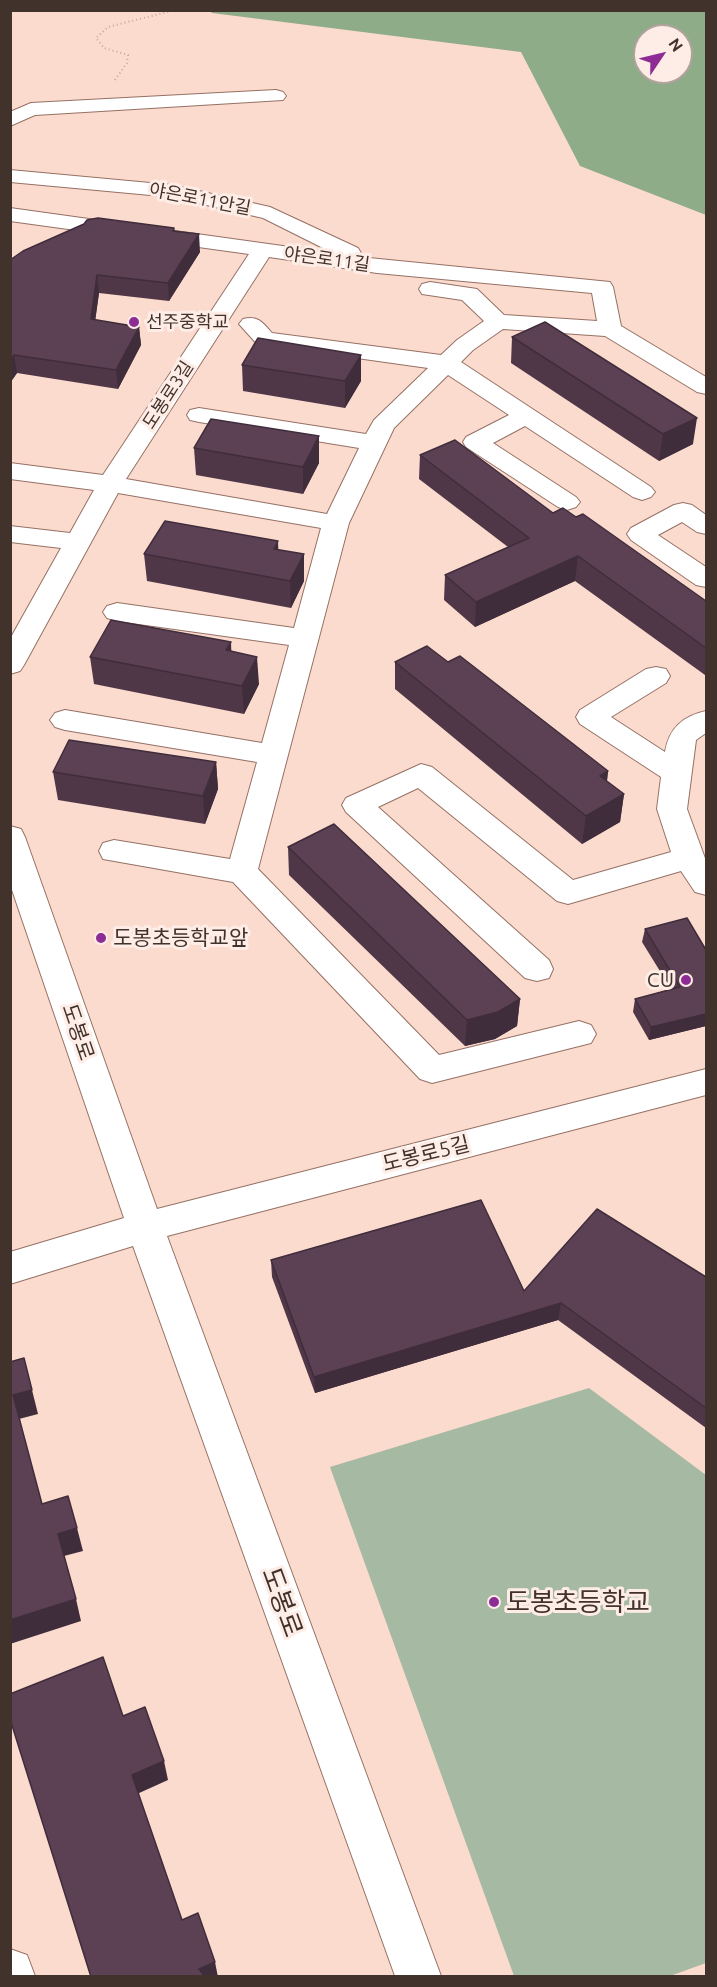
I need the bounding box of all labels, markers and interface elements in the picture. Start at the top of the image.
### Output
north arrow [633,24,693,84]
text: N [665,35,687,55]
street label: 야은로11안길 [147,179,253,219]
street label: 야은로11길 [283,242,371,276]
place label: 선주중학교 [146,311,229,333]
marker: 선주중학교 [127,315,141,329]
street label: 도봉로3길 [138,357,198,433]
place label: 도봉초등학교앞 [113,925,248,951]
marker: 도봉초등학교앞 [94,931,108,945]
place label: CU [647,967,674,993]
marker: CU [679,973,693,987]
street label: 도봉로 [57,1000,99,1064]
street label: 도봉로5길 [380,1131,472,1177]
street label: 도봉로 [255,1563,309,1641]
place label: 도봉초등학교 [506,1586,650,1618]
marker: 도봉초등학교 [487,1595,501,1609]

